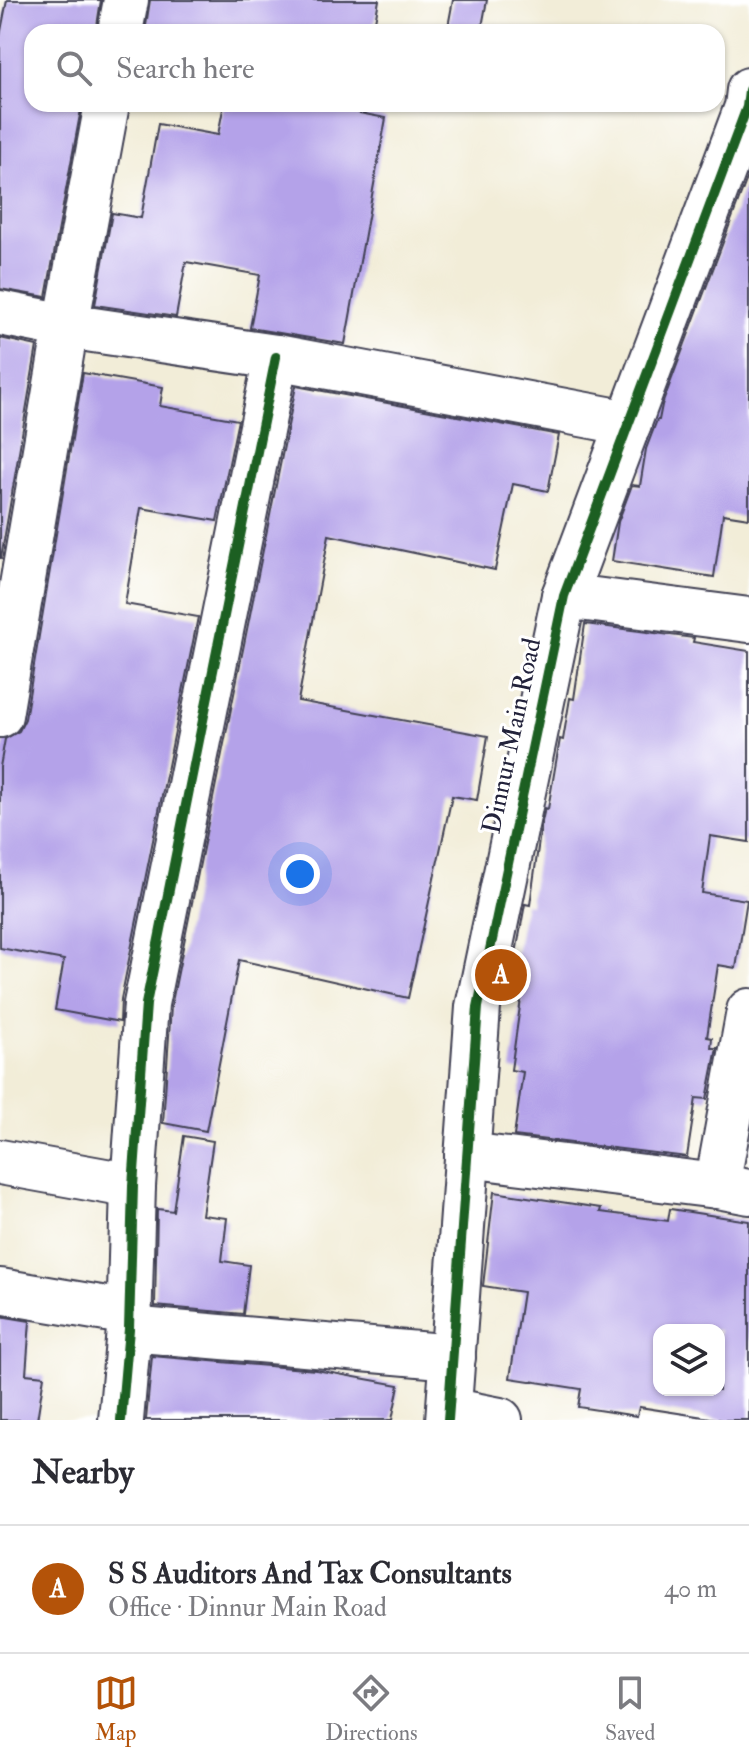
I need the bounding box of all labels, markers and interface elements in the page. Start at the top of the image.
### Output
search box [24,24,725,112]
icon: search [52,46,96,90]
text: Search here [116,50,255,87]
street label: Dinnur Main Road [476,635,548,837]
your location [280,854,320,894]
pin: A [475,945,527,1005]
map controls [653,1324,725,1396]
button: layers [653,1324,725,1396]
text: Nearby [32,1451,134,1494]
text: S S Auditors And Tax Consultants [108,1555,512,1592]
text: A [50,1573,66,1605]
text: 40 m [664,1573,717,1605]
text: Office · Dinnur Main Road [108,1592,387,1624]
tab: Map [94,1671,138,1747]
tab: Directions [325,1671,418,1747]
tab: Saved [605,1671,655,1747]

